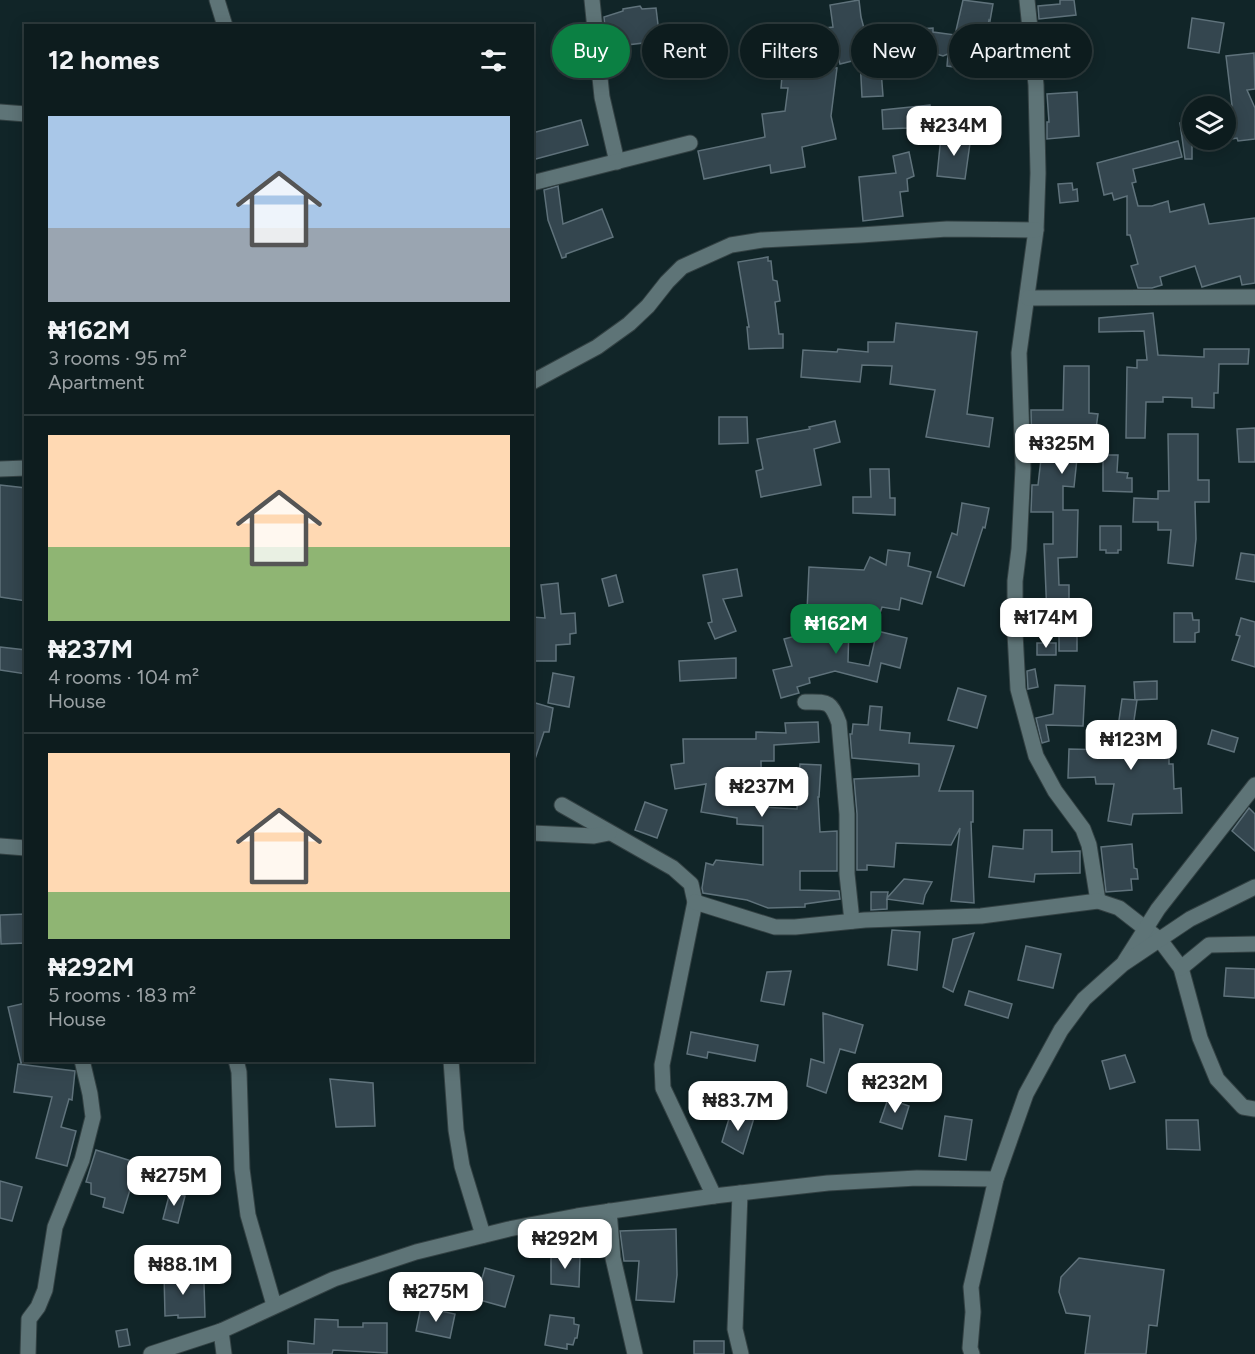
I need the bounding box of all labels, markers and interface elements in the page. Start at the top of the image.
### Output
chip: Buy [552,24,630,78]
chip: Rent [642,24,728,78]
chip: Filters [740,24,839,78]
chip: New [851,24,937,78]
chip: Apartment [949,24,1092,78]
text: 12 homes [48,44,159,76]
icon: filters [477,44,510,77]
map controls [1182,96,1236,150]
button: layers [1182,96,1236,150]
pin: ₦234M [912,106,996,157]
text: ₦234M [921,113,987,137]
icon: home [225,155,333,263]
text: ₦162M [48,314,130,346]
text: 3 rooms · 95 m² [48,346,187,370]
text: Apartment [48,370,145,394]
pin: ₦325M [1020,424,1104,475]
text: ₦325M [1029,431,1095,455]
icon: home [225,474,333,582]
pin: ₦174M [1004,598,1088,649]
pin: ₦162M [794,604,878,655]
text: ₦174M [1014,605,1078,629]
text: ₦162M [804,611,868,635]
text: ₦237M [48,633,133,665]
text: 4 rooms · 104 m² [48,665,199,689]
text: House [48,689,106,713]
pin: ₦123M [1089,720,1173,771]
text: ₦123M [1100,727,1162,751]
pin: ₦237M [720,767,804,818]
text: ₦237M [729,774,795,798]
icon: home [225,792,333,900]
text: ₦292M [48,951,134,983]
text: 5 rooms · 183 m² [48,983,196,1007]
text: House [48,1007,106,1031]
pin: ₦232M [853,1063,937,1114]
text: ₦232M [862,1070,928,1094]
pin: ₦83.7M [689,1081,787,1132]
text: ₦83.7M [702,1088,774,1112]
pin: ₦275M [132,1156,216,1207]
text: ₦275M [141,1163,207,1187]
pin: ₦292M [523,1219,607,1270]
text: ₦292M [532,1226,598,1250]
pin: ₦88.1M [134,1245,232,1296]
text: ₦88.1M [148,1252,218,1276]
pin: ₦275M [394,1272,478,1323]
text: ₦275M [403,1279,469,1303]

